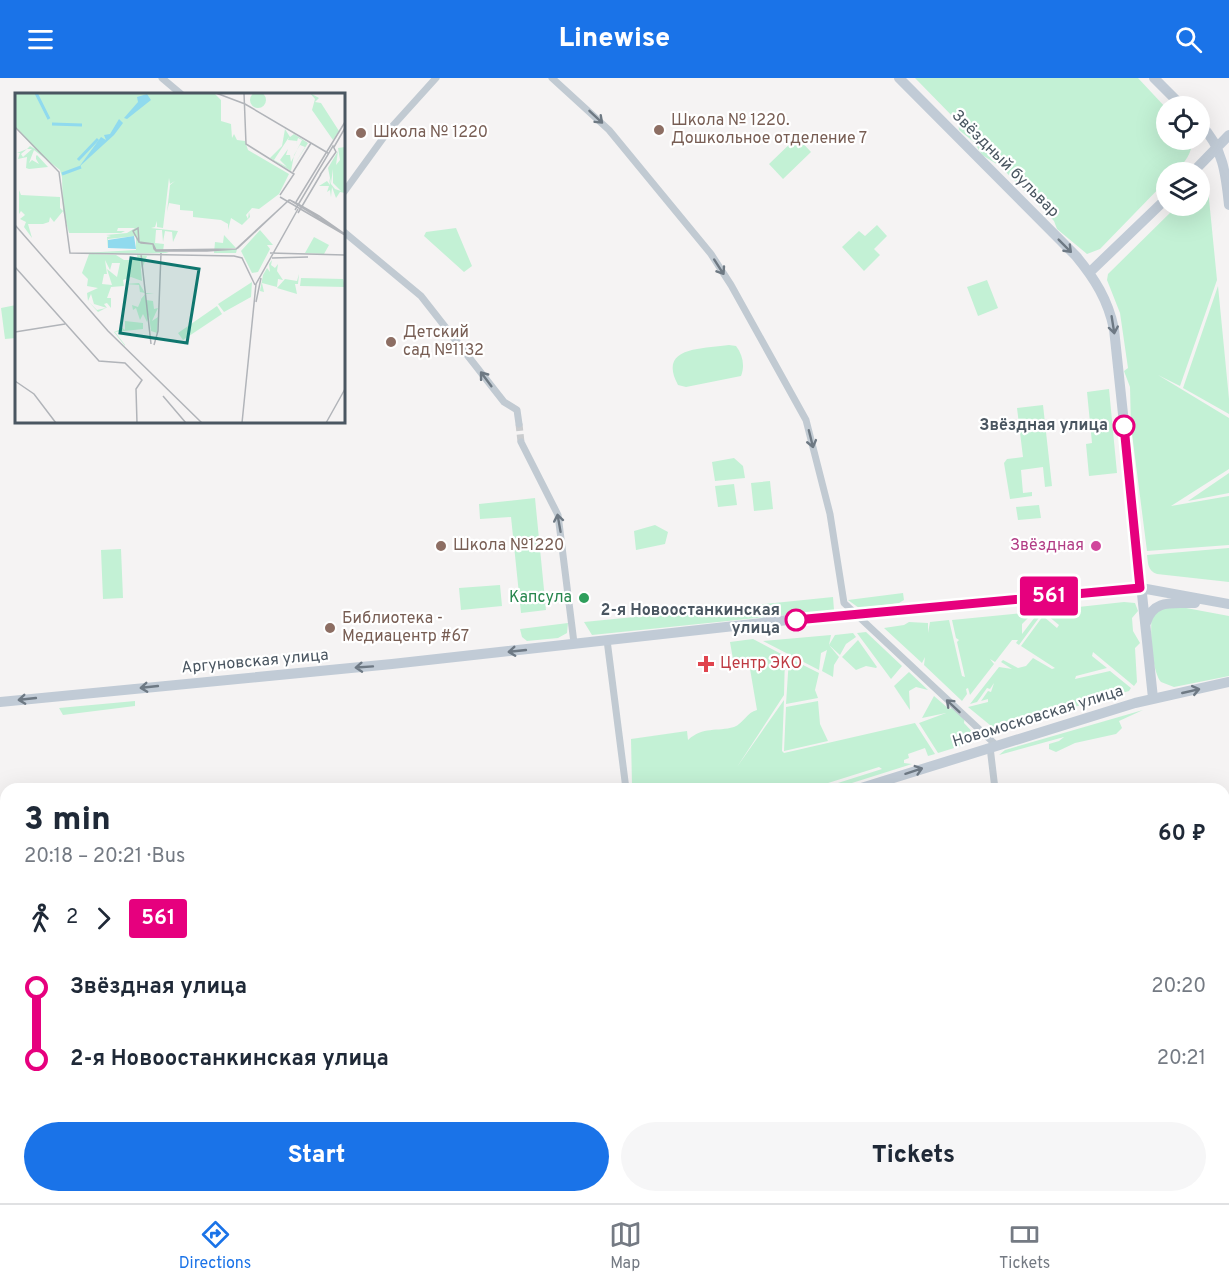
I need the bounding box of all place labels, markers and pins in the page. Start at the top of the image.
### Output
place label: Школа № 1220. Дошкольное отделение 7 [671,111,867,149]
place label: Школа № 1220 [373,123,488,143]
marker: Школа № 1220. Дошкольное отделение 7 [652,123,666,137]
marker: Школа № 1220 [354,126,368,140]
place label: Детский сад №1132 [403,323,484,361]
marker: Детский сад №1132 [384,335,398,349]
marker: Звёздная улица [1113,415,1135,437]
place label: Звёздная улица [979,416,1108,436]
place label: Школа №1220 [453,536,564,556]
place label: Звёздная [1010,536,1084,556]
marker: Школа №1220 [434,539,448,553]
marker: Звёздная [1089,539,1103,553]
place label: Капсула [509,588,572,608]
marker: Капсула [577,591,591,605]
place label: 2-я Новоостанкинская улица [601,601,780,639]
place label: Библиотека - Медиацентр #67 [342,609,469,647]
marker: 2-я Новоостанкинская улица [785,609,807,631]
marker: Библиотека - Медиацентр #67 [323,621,337,635]
place label: Центр ЭКО [720,654,802,674]
marker: Центр ЭКО [697,655,715,673]

